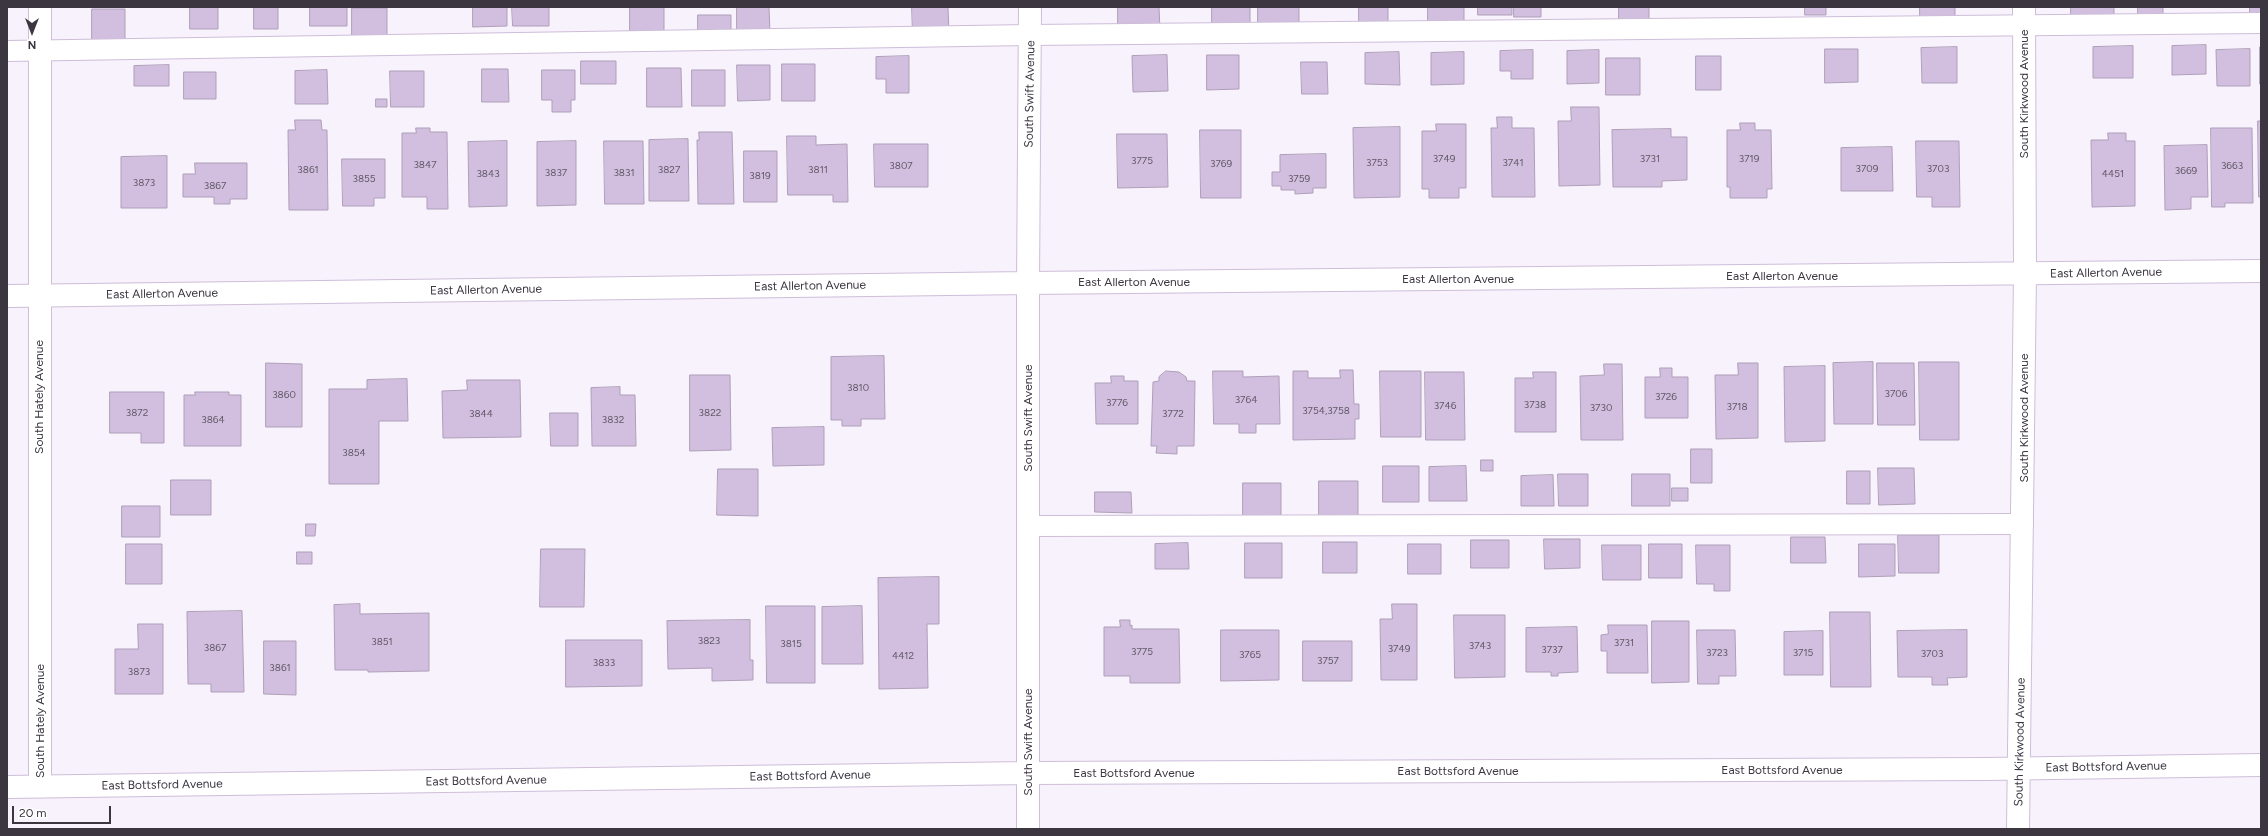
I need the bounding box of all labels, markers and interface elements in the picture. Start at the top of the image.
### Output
north arrow [12,12,52,52]
street label: South Kirkwood Avenue [2017,30,2031,158]
text: N [28,38,36,51]
street label: South Swift Avenue [1022,40,1038,148]
house number: 3749 [1433,153,1455,165]
house number: 3731 [1640,153,1660,165]
house number: 3719 [1739,153,1759,165]
house number: 3775 [1131,155,1153,167]
house number: 3753 [1366,157,1388,169]
house number: 3741 [1502,157,1524,169]
house number: 3769 [1210,158,1232,170]
house number: 3847 [413,159,437,171]
house number: 3807 [889,160,913,172]
house number: 3663 [2221,160,2243,172]
house number: 3709 [1856,163,1878,175]
house number: 3703 [1927,163,1949,175]
house number: 3861 [297,164,319,176]
house number: 3827 [658,164,680,176]
house number: 3811 [808,164,828,176]
house number: 3669 [2175,165,2197,177]
house number: 3837 [545,167,567,179]
house number: 3831 [613,167,635,179]
house number: 3843 [476,168,500,180]
house number: 4451 [2102,168,2124,180]
house number: 3819 [749,170,771,182]
house number: 3855 [352,173,376,185]
house number: 3759 [1288,173,1310,185]
house number: 3873 [133,177,155,189]
house number: 3867 [204,180,226,192]
street label: East Allerton Avenue [2050,265,2162,281]
street label: East Allerton Avenue [1726,269,1838,283]
street label: East Allerton Avenue [1402,272,1514,286]
street label: East Allerton Avenue [1078,275,1190,289]
street label: East Allerton Avenue [754,278,866,294]
street label: East Allerton Avenue [430,282,542,298]
street label: East Allerton Avenue [106,286,218,302]
street label: South Hately Avenue [32,340,46,454]
street label: South Kirkwood Avenue [2017,354,2031,482]
street label: South Swift Avenue [1021,364,1035,472]
house number: 3810 [847,382,869,394]
house number: 3706 [1885,388,1907,400]
house number: 3860 [272,389,296,401]
house number: 3726 [1655,391,1677,403]
house number: 3764 [1235,394,1257,406]
house number: 3776 [1106,397,1128,409]
house number: 3738 [1524,399,1546,411]
house number: 3746 [1434,400,1456,412]
house number: 3718 [1726,401,1748,413]
house number: 3730 [1590,402,1612,414]
house number: 3754,3758 [1302,405,1350,417]
house number: 3872 [126,407,148,419]
house number: 3822 [699,407,721,419]
house number: 3844 [469,408,493,420]
house number: 3772 [1162,408,1184,420]
house number: 3864 [201,414,225,426]
house number: 3832 [602,414,624,426]
house number: 3854 [342,447,366,459]
house number: 3823 [698,635,720,647]
house number: 3851 [371,636,393,648]
house number: 3731 [1614,637,1634,649]
house number: 3815 [780,638,802,650]
house number: 3743 [1469,640,1491,652]
house number: 3867 [204,642,226,654]
house number: 3749 [1388,643,1410,655]
house number: 3737 [1541,644,1563,656]
house number: 3775 [1131,646,1153,658]
house number: 3723 [1706,647,1728,659]
house number: 3715 [1793,647,1813,659]
house number: 3703 [1921,648,1943,660]
house number: 3765 [1239,649,1261,661]
house number: 4412 [892,650,914,662]
house number: 3757 [1317,655,1339,667]
house number: 3833 [593,657,615,669]
house number: 3861 [269,662,291,674]
street label: South Hately Avenue [33,664,47,778]
house number: 3873 [128,666,150,678]
street label: South Kirkwood Avenue [2012,677,2028,807]
street label: South Swift Avenue [1021,688,1035,796]
street label: East Bottsford Avenue [2045,759,2167,775]
street label: East Bottsford Avenue [1721,763,1843,777]
street label: East Bottsford Avenue [1397,764,1519,778]
street label: East Bottsford Avenue [1073,766,1195,780]
street label: East Bottsford Avenue [749,768,871,784]
street label: East Bottsford Avenue [425,773,547,789]
street label: East Bottsford Avenue [101,777,223,793]
scale bar [14,798,113,824]
text: 20 m [19,806,47,820]

